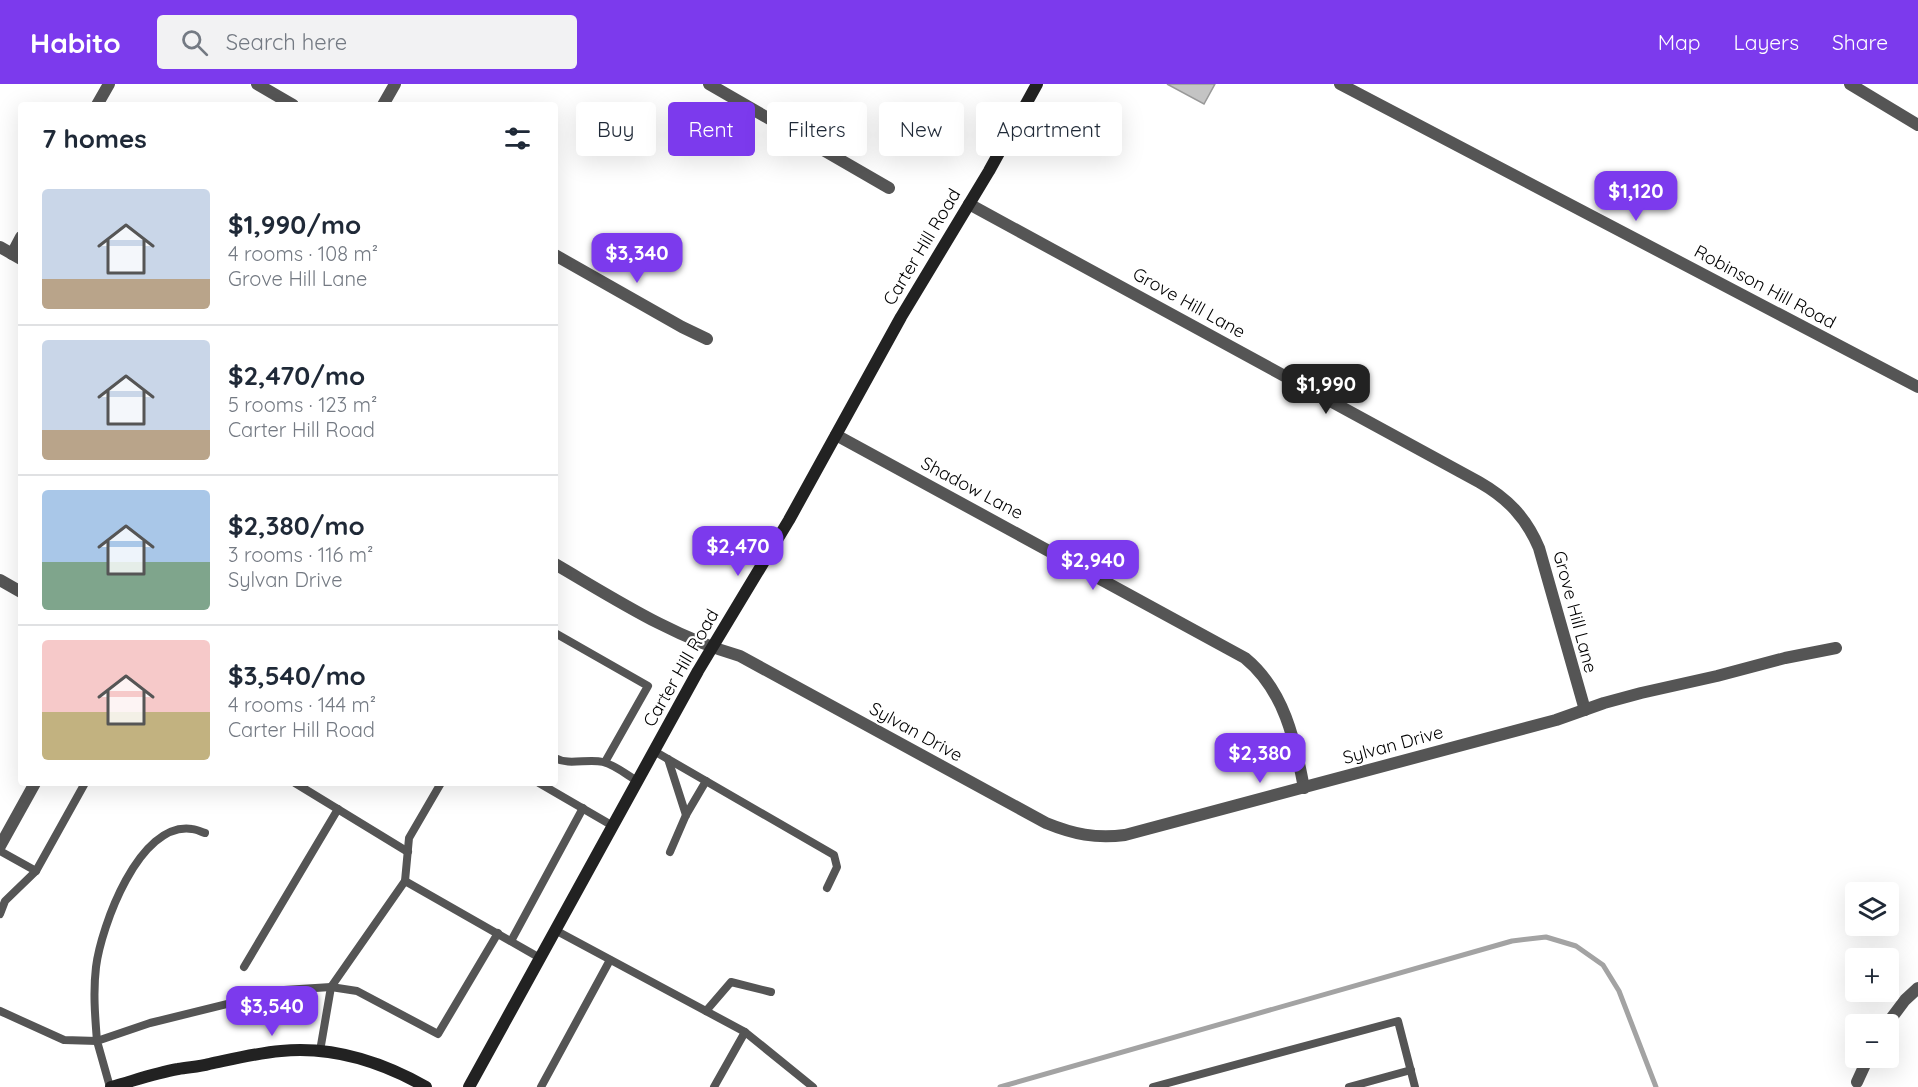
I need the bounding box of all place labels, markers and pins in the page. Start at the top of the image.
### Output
pin: $1,120 [1587,171,1685,222]
pin: $3,340 [588,233,686,284]
pin: $1,990 [1277,364,1375,415]
pin: $2,470 [689,526,787,577]
pin: $2,940 [1044,540,1142,591]
pin: $2,380 [1211,733,1309,784]
pin: $3,540 [223,986,321,1037]

